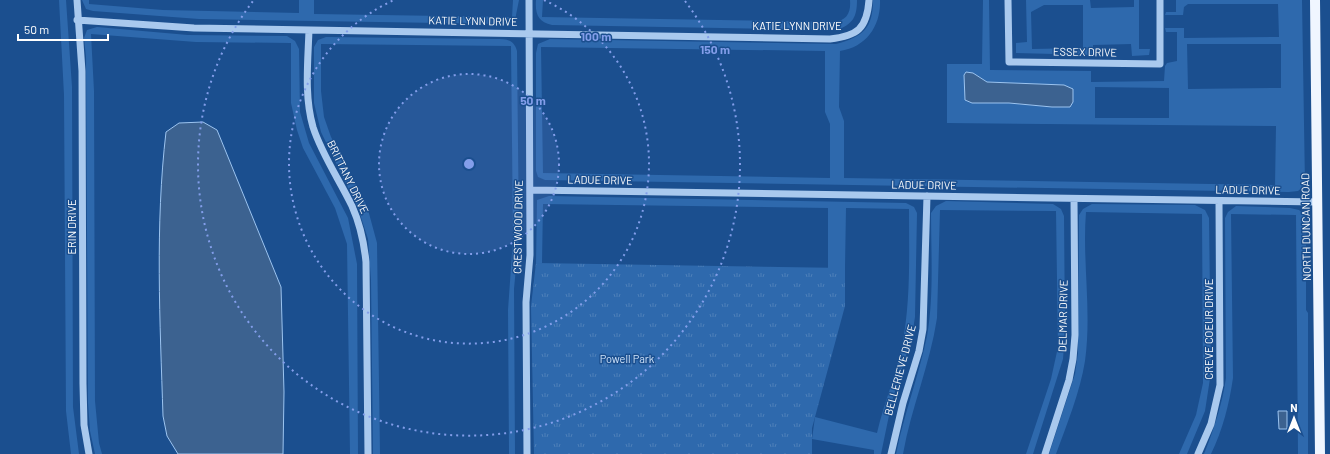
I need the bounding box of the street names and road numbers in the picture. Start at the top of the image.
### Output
street label: KATIE LYNN DRIVE [428,13,518,28]
street label: KATIE LYNN DRIVE [752,19,842,32]
street label: ESSEX DRIVE [1053,44,1118,59]
street label: BRITTANY DRIVE [325,138,372,216]
street label: LADUE DRIVE [567,172,633,187]
street label: NORTH DUNCAN ROAD [1298,173,1313,281]
street label: LADUE DRIVE [891,177,957,192]
street label: CRESTWOOD DRIVE [510,180,525,274]
street label: LADUE DRIVE [1215,182,1281,197]
street label: ERIN DRIVE [65,199,78,255]
street label: CREVE COEUR DRIVE [1202,278,1215,380]
street label: DELMAR DRIVE [1055,279,1070,352]
street label: BELLERIEVE DRIVE [881,323,918,417]

